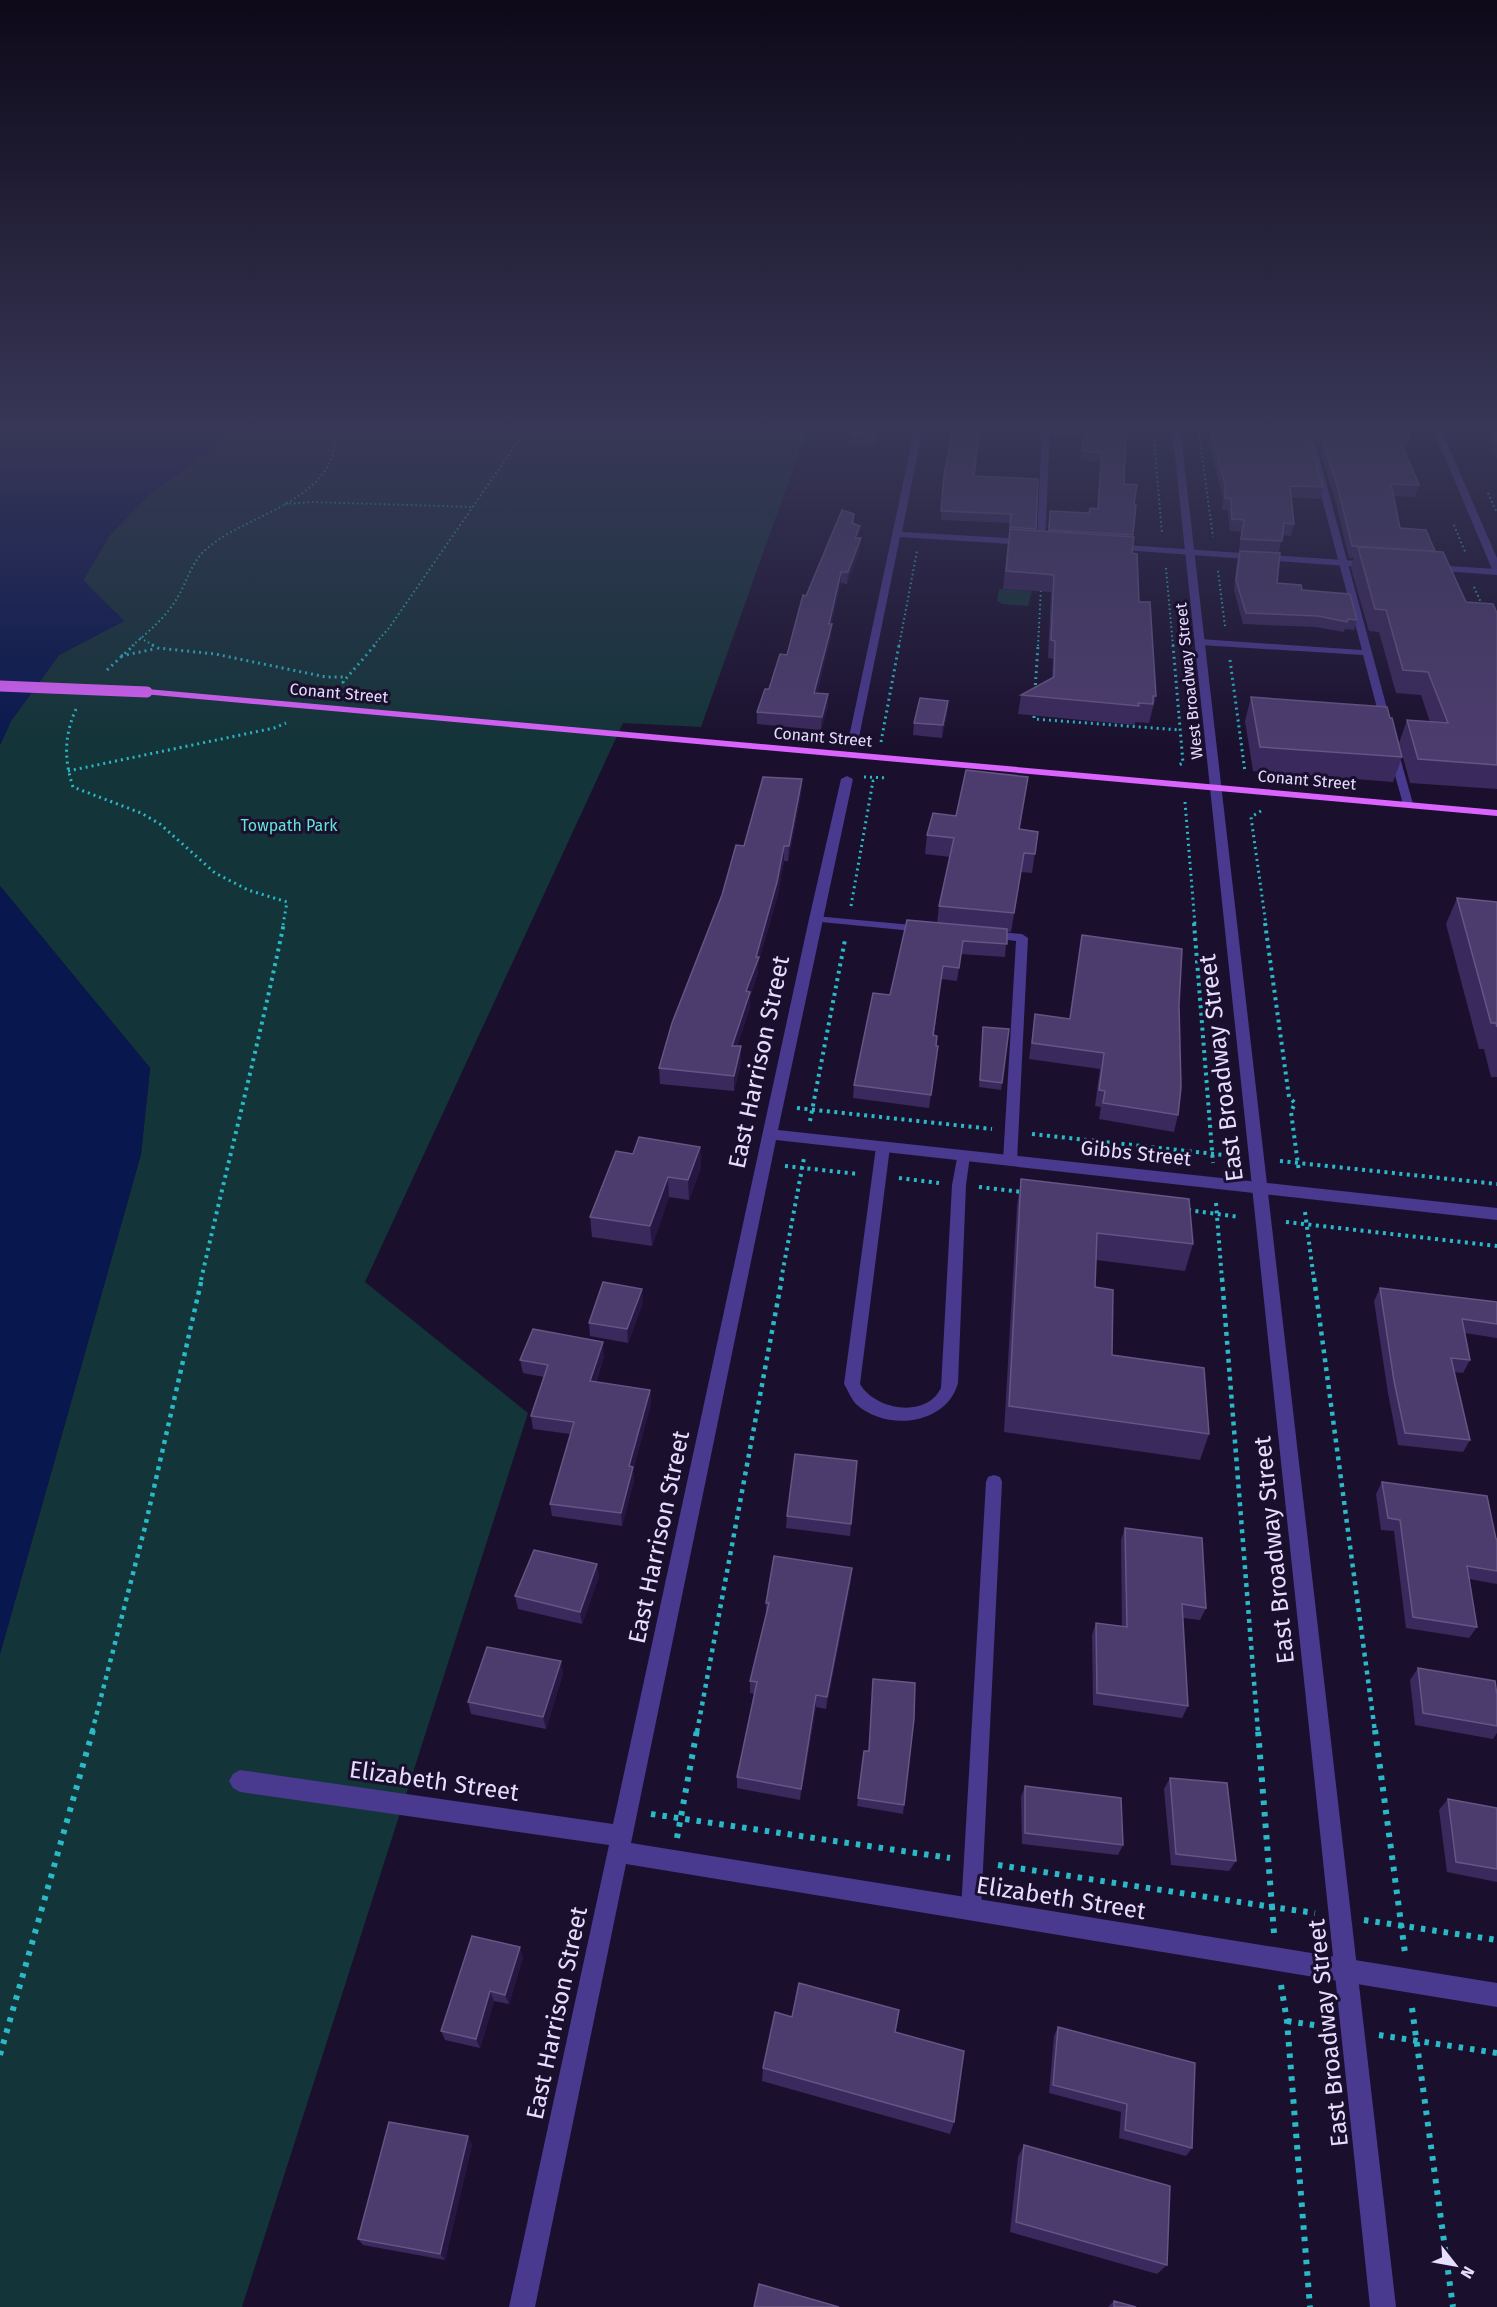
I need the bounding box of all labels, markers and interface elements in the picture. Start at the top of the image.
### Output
street label: West Broadway Street [1171,602,1207,760]
street label: Conant Street [289,679,389,707]
street label: Conant Street [773,723,873,751]
street label: Conant Street [1257,766,1357,794]
park label: Towpath Park [240,816,338,835]
street label: East Broadway Street [1193,952,1249,1183]
street label: East Harrison Street [723,953,795,1171]
street label: Gibbs Street [1080,1135,1193,1171]
street label: East Harrison Street [623,1428,695,1646]
street label: East Broadway Street [1248,1434,1300,1665]
street label: Elizabeth Street [347,1755,521,1807]
street label: Elizabeth Street [974,1871,1148,1925]
street label: East Harrison Street [521,1904,593,2122]
street label: East Broadway Street [1302,1917,1354,2148]
north arrow [1425,2235,1485,2295]
text: N [1457,2263,1478,2282]

